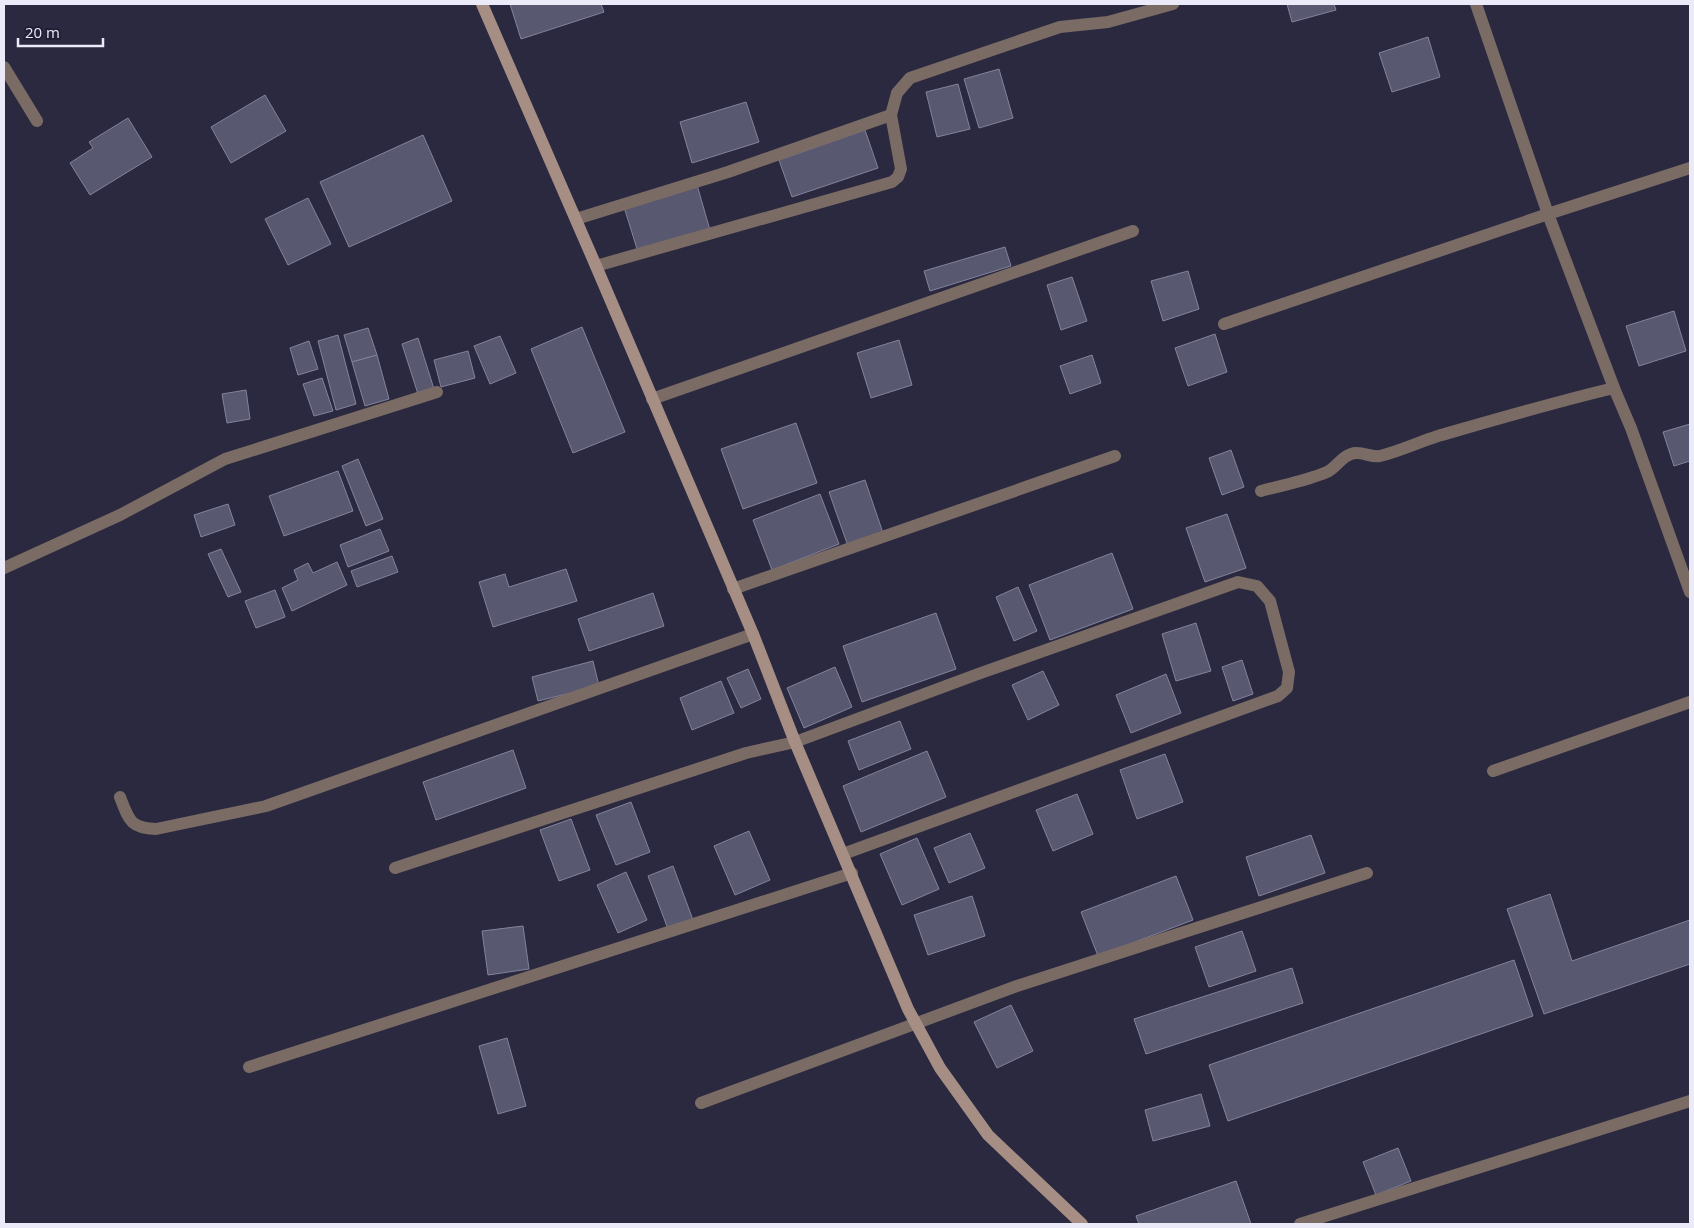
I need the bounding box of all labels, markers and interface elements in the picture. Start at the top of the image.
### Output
scale bar [18,15,102,47]
text: 20 m [25,22,60,42]

